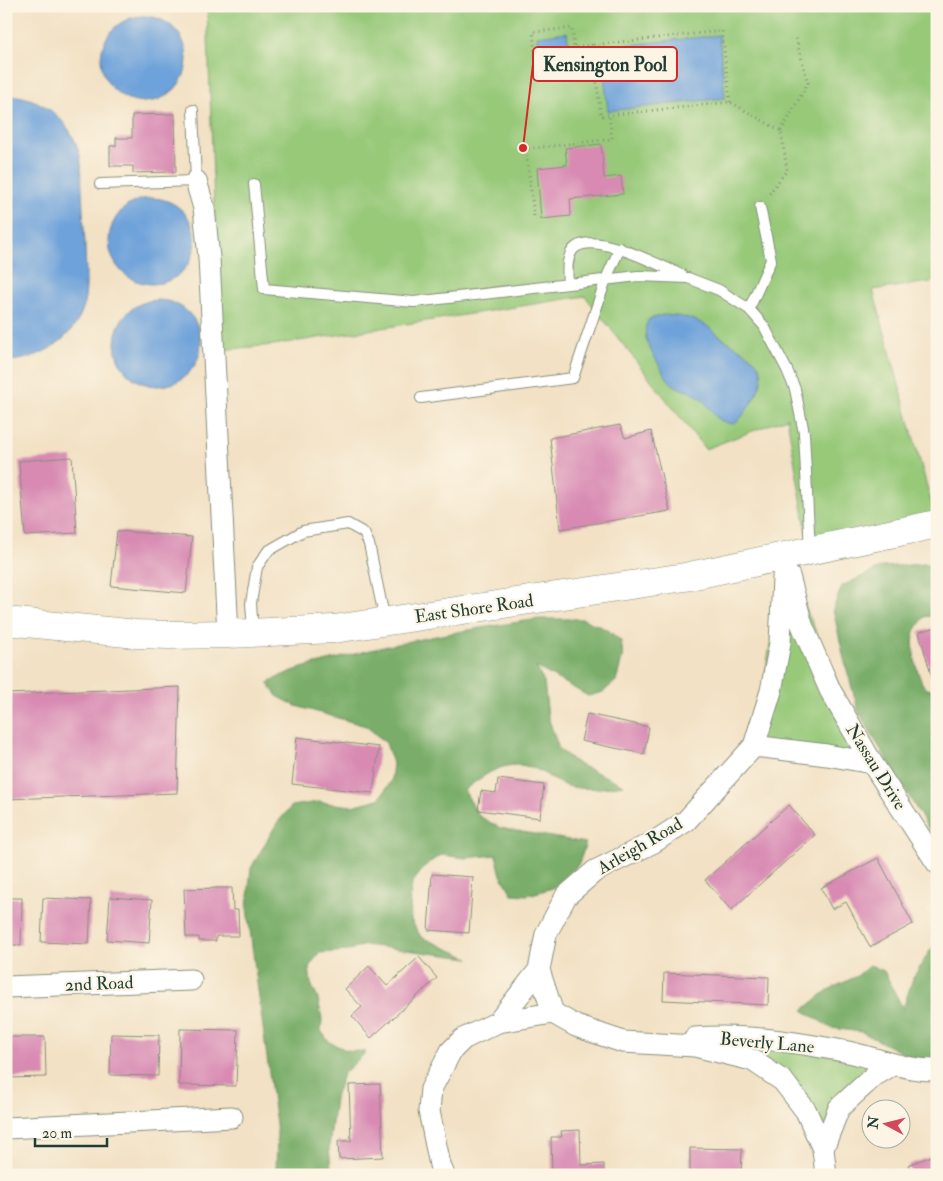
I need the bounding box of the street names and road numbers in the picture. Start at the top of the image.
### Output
street label: East Shore Road [413,589,535,629]
street label: Nassau Drive [841,720,912,815]
street label: Arleigh Road [592,812,687,880]
street label: 2nd Road [64,971,134,997]
street label: Beverly Lane [719,1027,816,1059]

